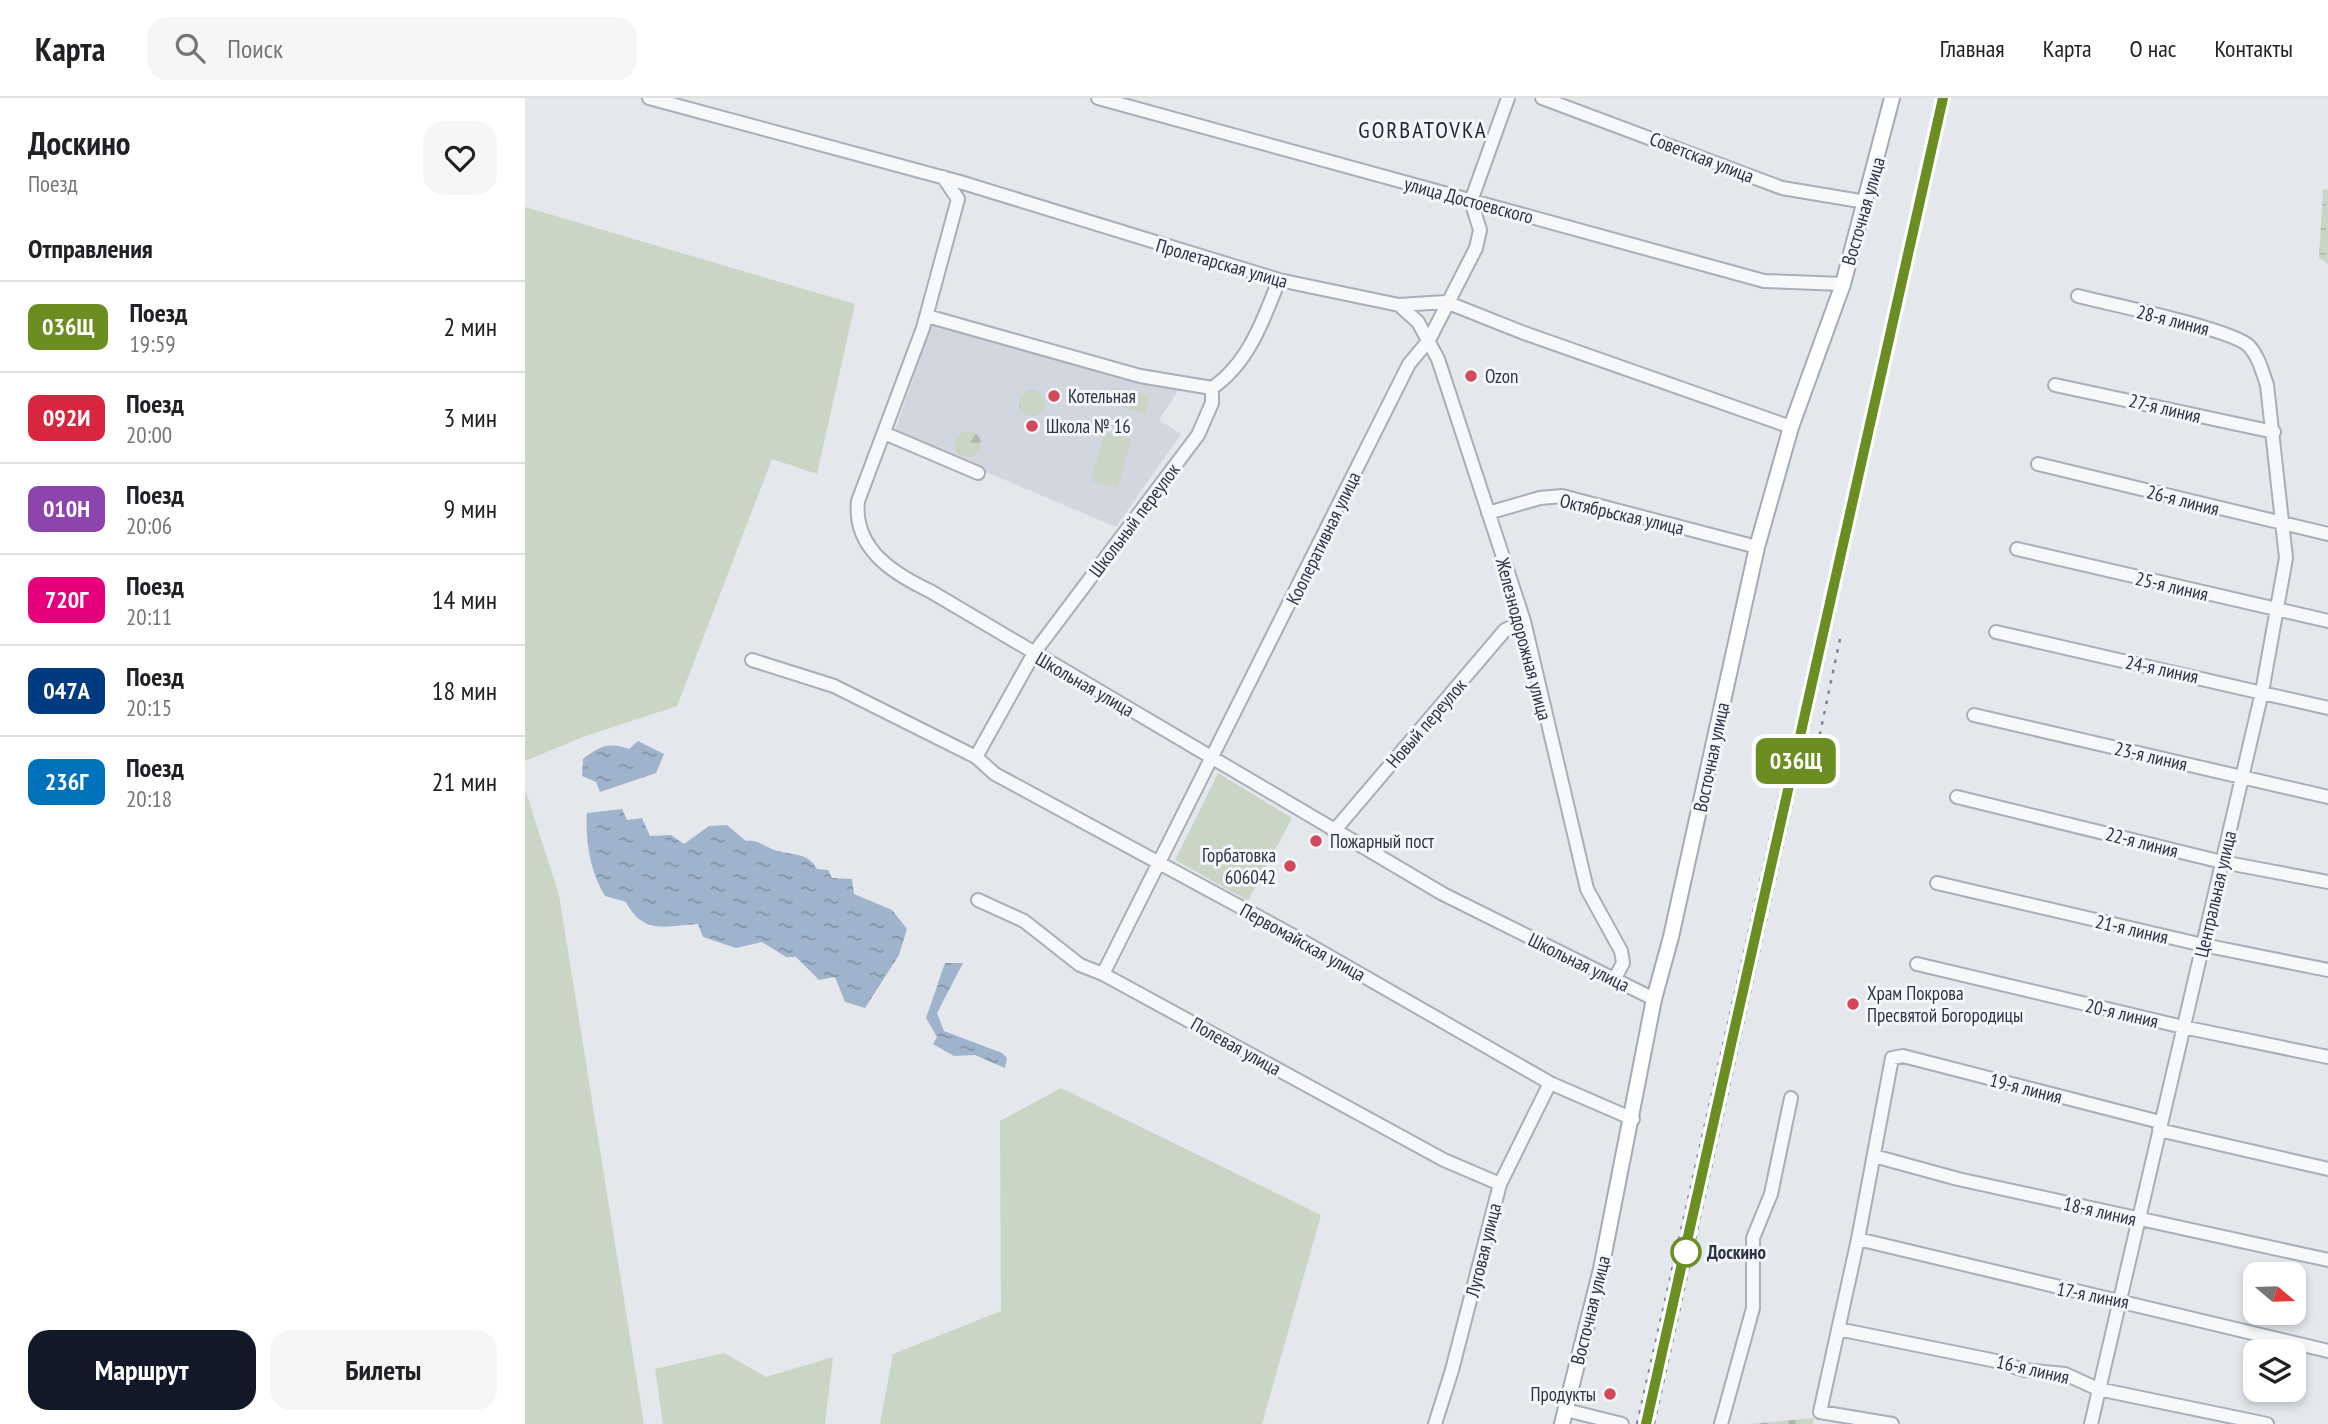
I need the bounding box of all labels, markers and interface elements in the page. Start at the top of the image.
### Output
search box [147,17,637,80]
text: Карта [35,27,105,70]
icon: search [171,29,209,67]
text: Поиск [227,32,283,65]
text: Главная [1940,33,2005,64]
text: Карта [2043,33,2092,64]
text: О нас [2130,33,2176,64]
text: Контакты [2214,33,2293,64]
district label: GORBATOVKA [1358,115,1488,144]
text: Доскино [28,121,131,164]
button: heart [423,121,497,195]
street label: Советская улица [1646,126,1758,188]
street label: Восточная улица [1836,154,1890,268]
text: Поезд [28,169,78,198]
street label: улица Достоевского [1402,171,1536,229]
text: Отправления [28,232,153,265]
street label: Пролетарская улица [1153,233,1291,293]
text: Поезд [129,296,187,329]
street label: 28-я линия [2134,299,2212,341]
text: 2 мин [444,310,497,343]
text: 036Щ [42,311,94,342]
text: 19:59 [129,329,176,358]
place label: Ozon [1485,364,1518,388]
marker: Ozon [1463,368,1479,384]
place label: Котельная [1068,384,1136,408]
text: Поезд [126,387,184,420]
marker: Котельная [1046,388,1062,404]
street label: 27-я линия [2127,388,2203,428]
text: 3 мин [444,401,497,434]
text: 092И [43,402,90,433]
place label: Школа № 16 [1046,414,1131,438]
marker: Школа № 16 [1024,418,1040,434]
text: 20:00 [126,420,172,449]
street label: Школьный переулок [1083,458,1185,582]
street label: Кооперативная улица [1280,468,1366,608]
text: Поезд [126,478,184,511]
street label: 26-я линия [2144,479,2222,521]
street label: Октябрьская улица [1558,488,1686,540]
text: 9 мин [444,492,497,525]
text: 010Н [43,493,90,524]
text: 20:06 [126,511,172,540]
street label: Железнодорожная улица [1490,554,1557,723]
street label: 25-я линия [2133,566,2211,606]
text: Поезд [126,569,184,602]
text: 14 мин [432,583,497,616]
text: 720Г [45,584,88,615]
text: 20:11 [126,602,172,631]
street label: Школьная улица [1032,646,1138,722]
street label: 24-я линия [2123,650,2201,688]
text: Поезд [126,660,184,693]
street label: Новый переулок [1381,673,1472,773]
text: 18 мин [432,674,497,707]
text: 047А [43,675,90,706]
text: 20:15 [126,693,172,722]
street label: Восточная улица [1688,700,1734,814]
street label: 23-я линия [2112,736,2190,776]
line badge: 036Щ [1747,738,1845,784]
text: 036Щ [1770,745,1822,776]
text: Поезд [126,751,184,784]
text: 21 мин [432,765,497,798]
text: 236Г [45,766,88,797]
text: 20:18 [126,784,172,813]
street label: 22-я линия [2103,821,2181,863]
street label: Центральная улица [2189,828,2241,960]
place label: Пожарный пост [1330,829,1435,853]
marker: Пожарный пост [1308,833,1324,849]
place label: Горбатовка 606042 [1202,843,1276,889]
marker: Горбатовка 606042 [1282,858,1298,874]
street label: Первомайская улица [1236,898,1370,986]
street label: 21-я линия [2093,909,2171,949]
street label: Школьная улица [1524,927,1634,997]
place label: Храм Покрова Пресвятой Богородицы [1867,981,2023,1027]
street label: 20-я линия [2083,993,2161,1033]
marker: Храм Покрова Пресвятой Богородицы [1845,996,1861,1012]
street label: Полевая улица [1187,1011,1285,1081]
street label: 19-я линия [1987,1067,2065,1109]
street label: 18-я линия [2061,1191,2139,1231]
street label: Луговая улица [1460,1201,1506,1300]
marker: Доскино [1671,1237,1701,1267]
place label: Доскино [1707,1240,1766,1264]
street label: Восточная улица [1565,1253,1615,1367]
north arrow [2243,1262,2307,1325]
map controls [2243,1262,2306,1402]
street label: 17-я линия [2055,1276,2131,1314]
button: Маршрут [28,1330,256,1410]
button: Билеты [270,1330,497,1410]
button: layers [2243,1339,2306,1402]
street label: 16-я линия [1994,1349,2072,1389]
place label: Продукты [1530,1382,1596,1406]
marker: Продукты [1602,1386,1618,1402]

